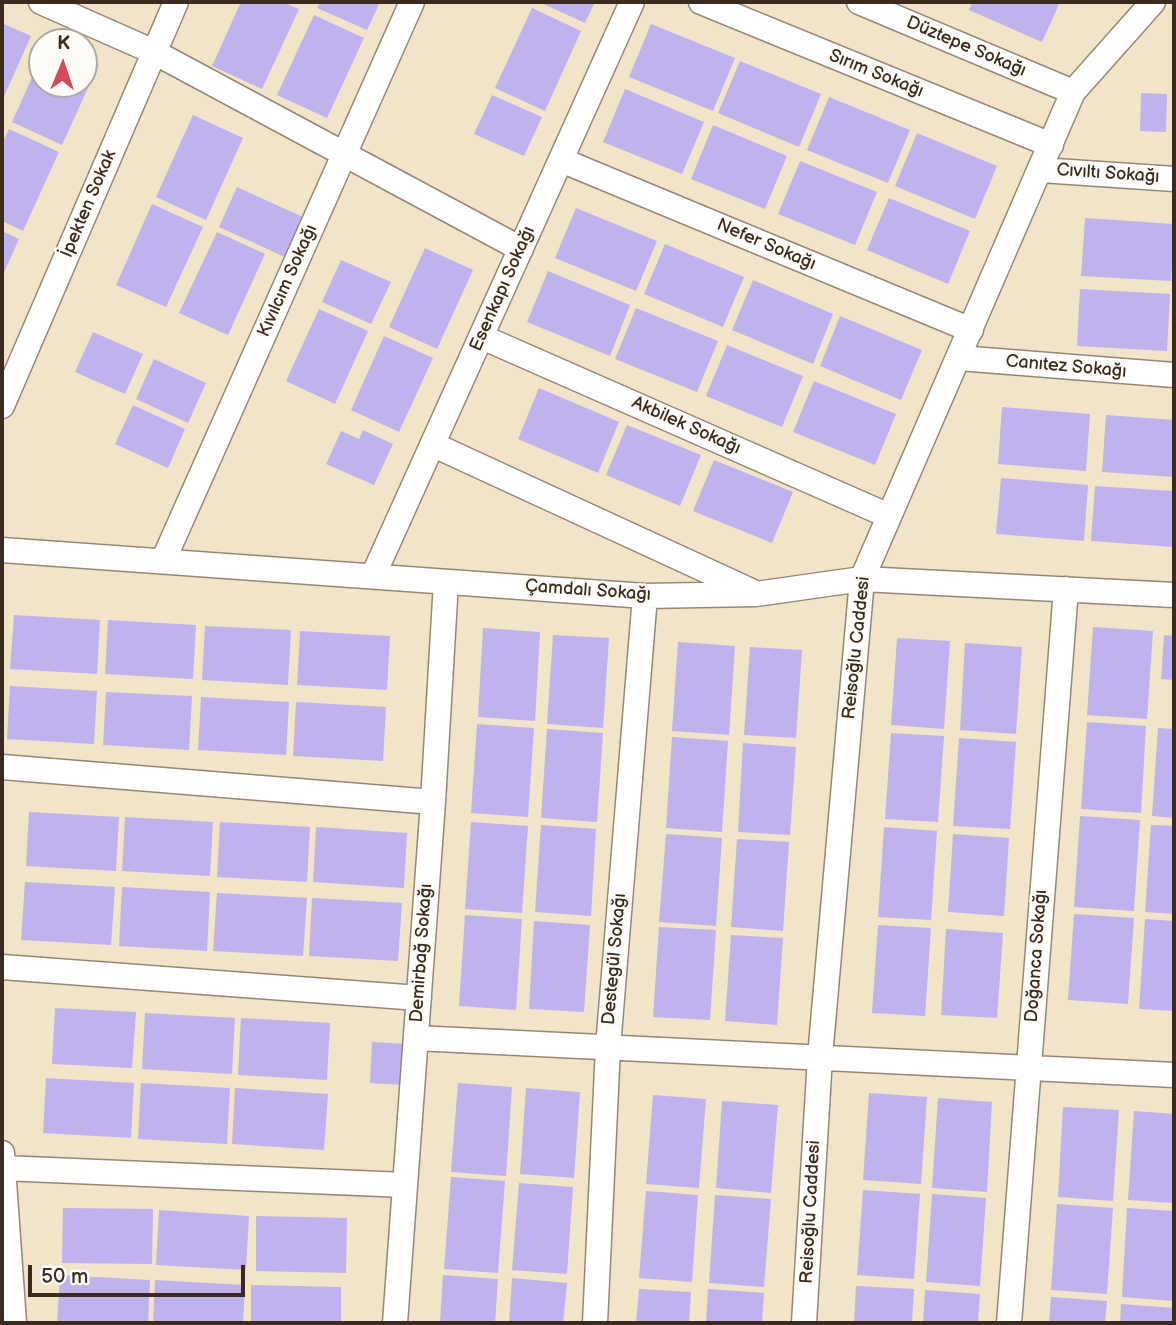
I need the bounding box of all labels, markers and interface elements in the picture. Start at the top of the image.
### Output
street label: Düztepe Sokağı [903,12,1029,82]
north arrow [28,28,98,98]
text: K [57,32,71,55]
street label: Sırım Sokağı [826,45,926,103]
street label: İpekten Sokak [57,147,121,261]
street label: Cıvıltı Sokağı [1056,160,1160,188]
street label: Nefer Sokağı [713,214,819,276]
street label: Kıvılcım Sokağı [254,221,322,341]
street label: Esenkapı Sokağı [466,223,540,355]
street label: Canıtez Sokağı [1005,351,1127,383]
street label: Akbilek Sokağı [628,392,744,460]
street label: Çamdalı Sokağı [524,576,652,606]
street label: Reisoğlu Caddesi [839,576,875,720]
street label: Demirbağ Sokağı [406,883,438,1023]
street label: Doğanca Sokağı [1022,889,1052,1023]
street label: Destegül Sokağı [598,892,632,1026]
street label: Reisoğlu Caddesi [796,1140,826,1284]
scale bar [32,1252,248,1296]
text: 50 m [41,1264,88,1289]

